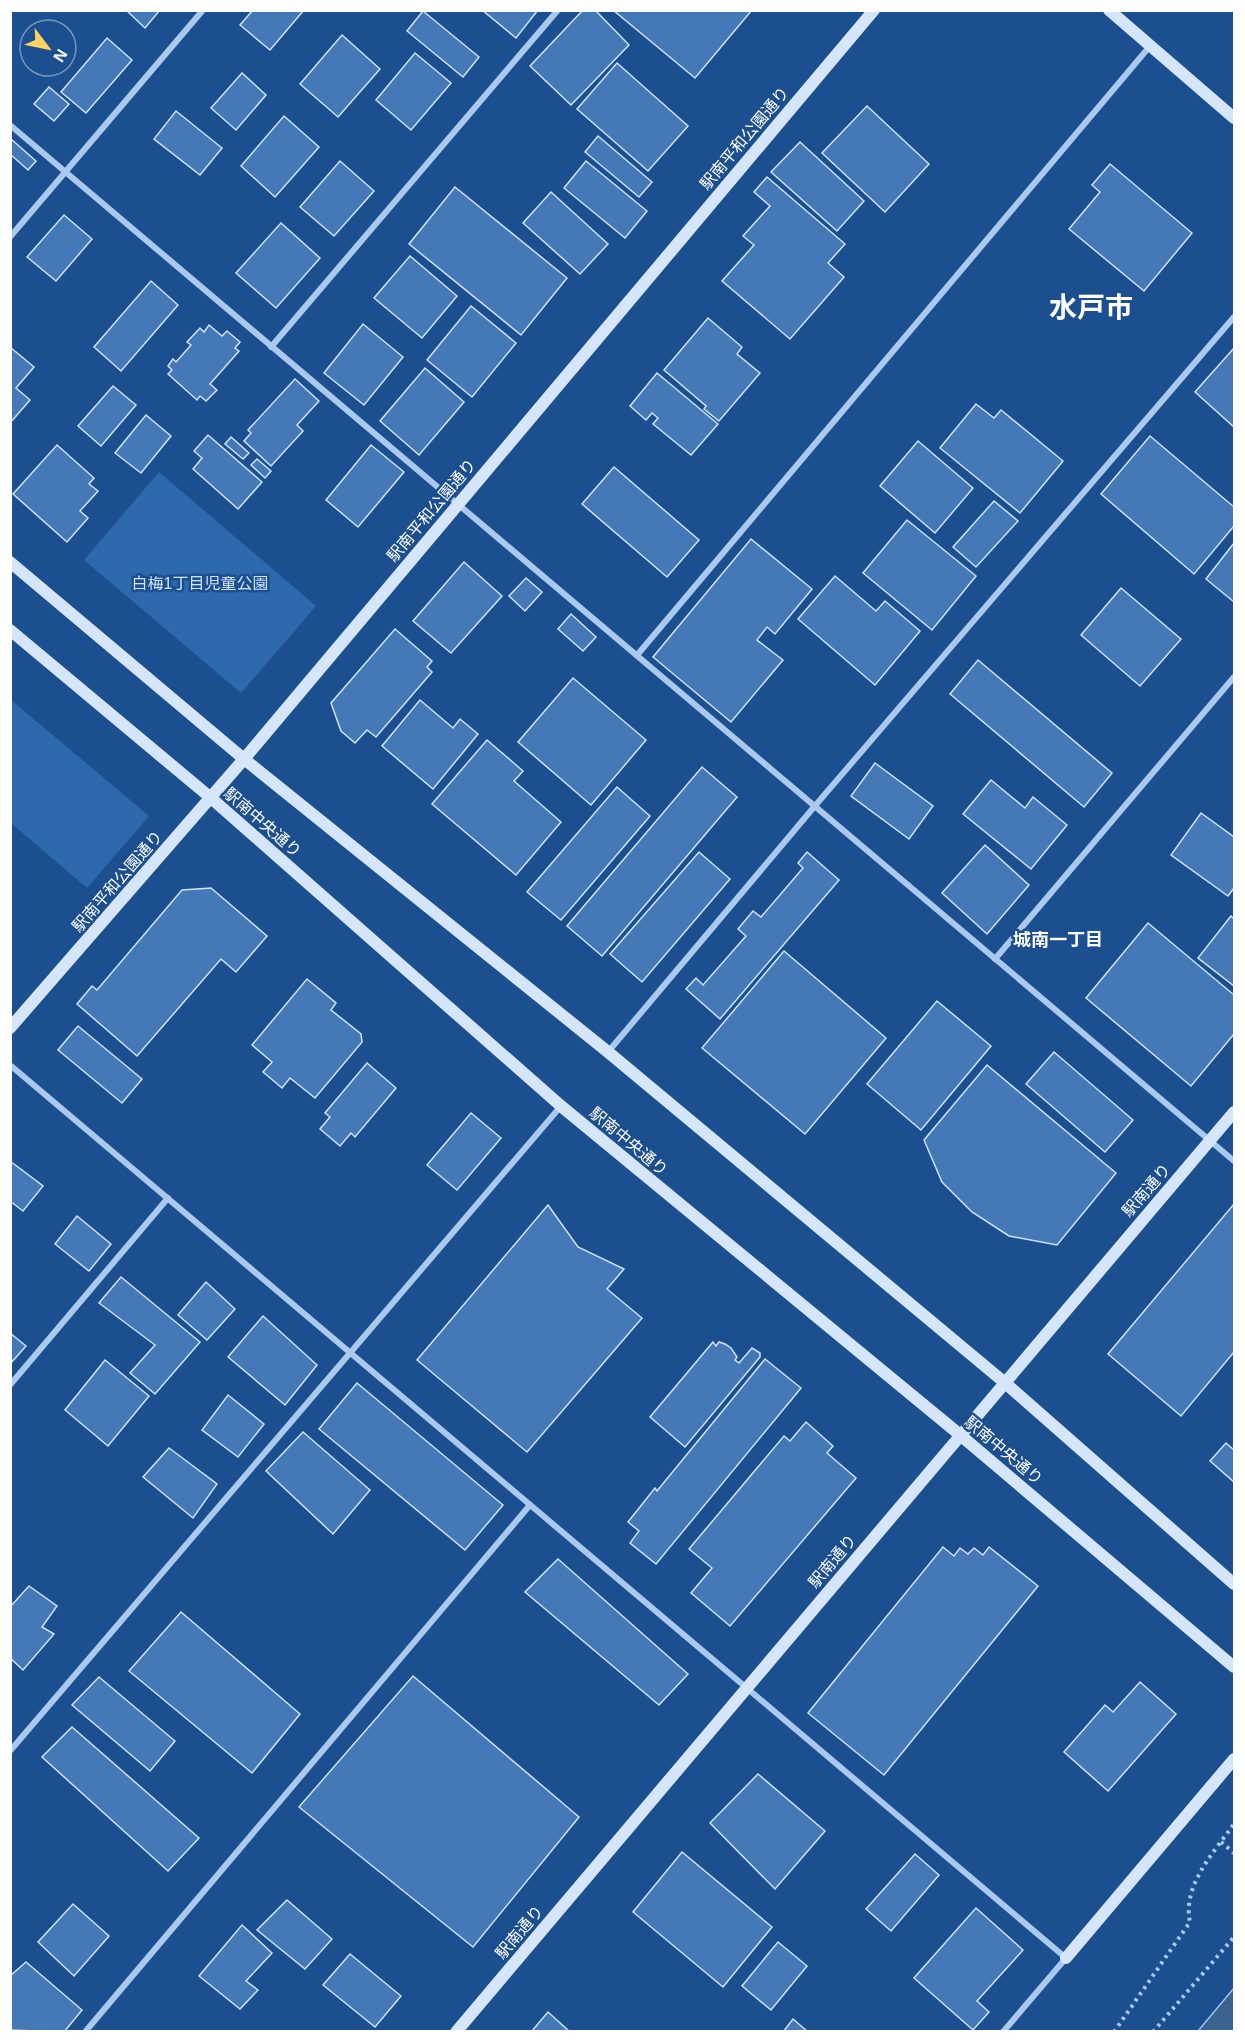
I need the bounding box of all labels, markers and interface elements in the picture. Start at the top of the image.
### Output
north arrow [18,18,78,78]
text: N [50,46,71,65]
street label: 駅南平和公園通り [697,84,792,193]
district label: 水戸市 [1049,292,1133,323]
street label: 駅南平和公園通り [384,456,479,565]
park label: 白梅1丁目児童公園 [132,575,268,592]
street label: 駅南中央通り [221,784,304,860]
street label: 駅南平和公園通り [69,827,166,935]
district label: 城南一丁目 [1013,930,1103,950]
street label: 駅南中央通り [586,1104,671,1179]
street label: 駅南通り [1119,1161,1174,1220]
street label: 駅南中央通り [961,1413,1046,1488]
street label: 駅南通り [805,1531,859,1591]
street label: 駅南通り [492,1902,546,1962]

